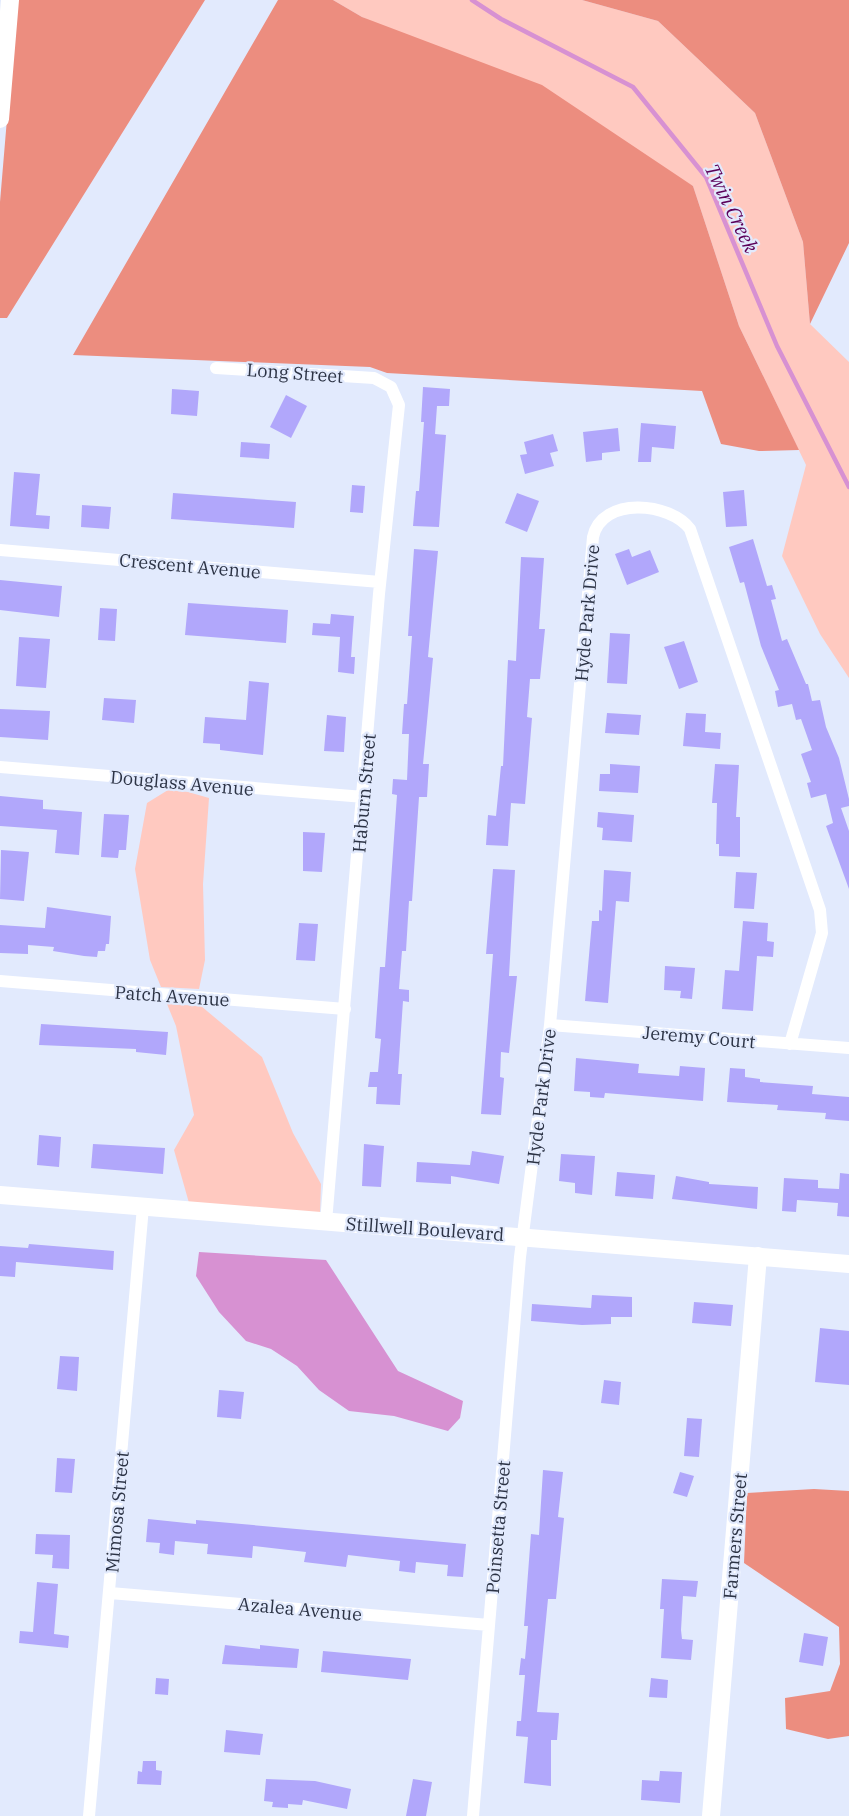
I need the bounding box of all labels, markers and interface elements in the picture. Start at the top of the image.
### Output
water label: Twin Creek [699,159,765,258]
street label: Long Street [246,358,344,388]
street label: Hyde Park Drive [570,544,604,682]
street label: Crescent Avenue [118,548,262,584]
street label: Haburn Street [347,732,381,854]
street label: Douglass Avenue [109,765,255,801]
street label: Patch Avenue [114,981,230,1011]
street label: Jeremy Court [642,1021,756,1053]
street label: Hyde Park Drive [521,1027,561,1167]
street label: Stillwell Boulevard [345,1212,505,1246]
street label: Mimosa Street [100,1450,134,1574]
street label: Poinsetta Street [481,1459,515,1595]
street label: Farmers Street [718,1472,752,1600]
street label: Azalea Avenue [237,1592,363,1626]

